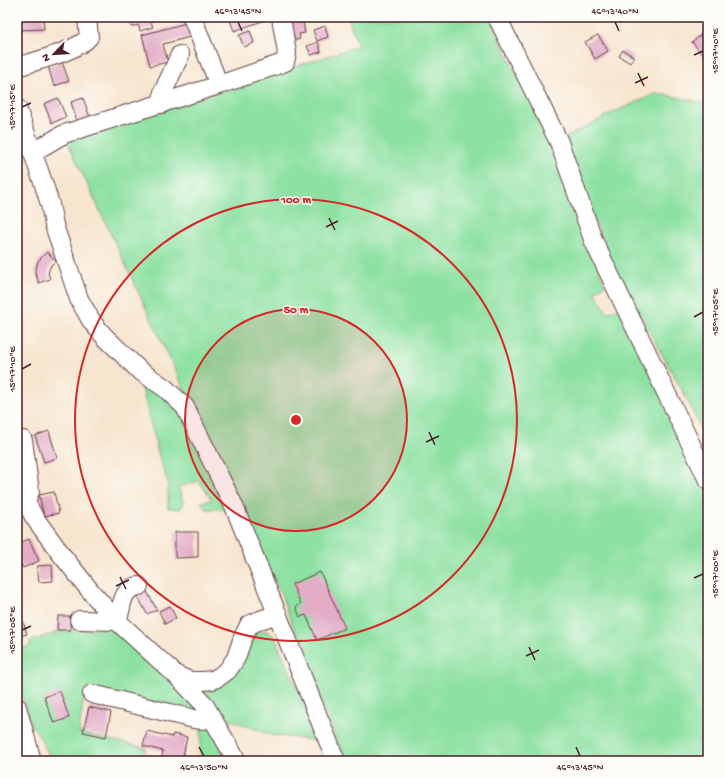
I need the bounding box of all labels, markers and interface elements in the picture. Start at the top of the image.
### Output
text: 46°13'45"N [215,6,262,18]
text: 46°13'40"N [591,6,639,18]
text: 15°17'10"E [710,27,722,75]
north arrow [34,34,74,74]
text: N [40,52,54,63]
text: 15°17'15"E [7,84,19,131]
text: 100 m [280,194,311,208]
text: 15°17'05"E [710,288,722,336]
text: 50 m [284,304,309,318]
text: 15°17'10"E [7,345,19,393]
centre of rings [289,413,303,427]
text: 15°17'00"E [710,550,722,599]
text: 15°17'05"E [7,606,19,654]
text: 46°13'50"N [180,762,228,774]
text: 46°13'45"N [557,762,604,774]

